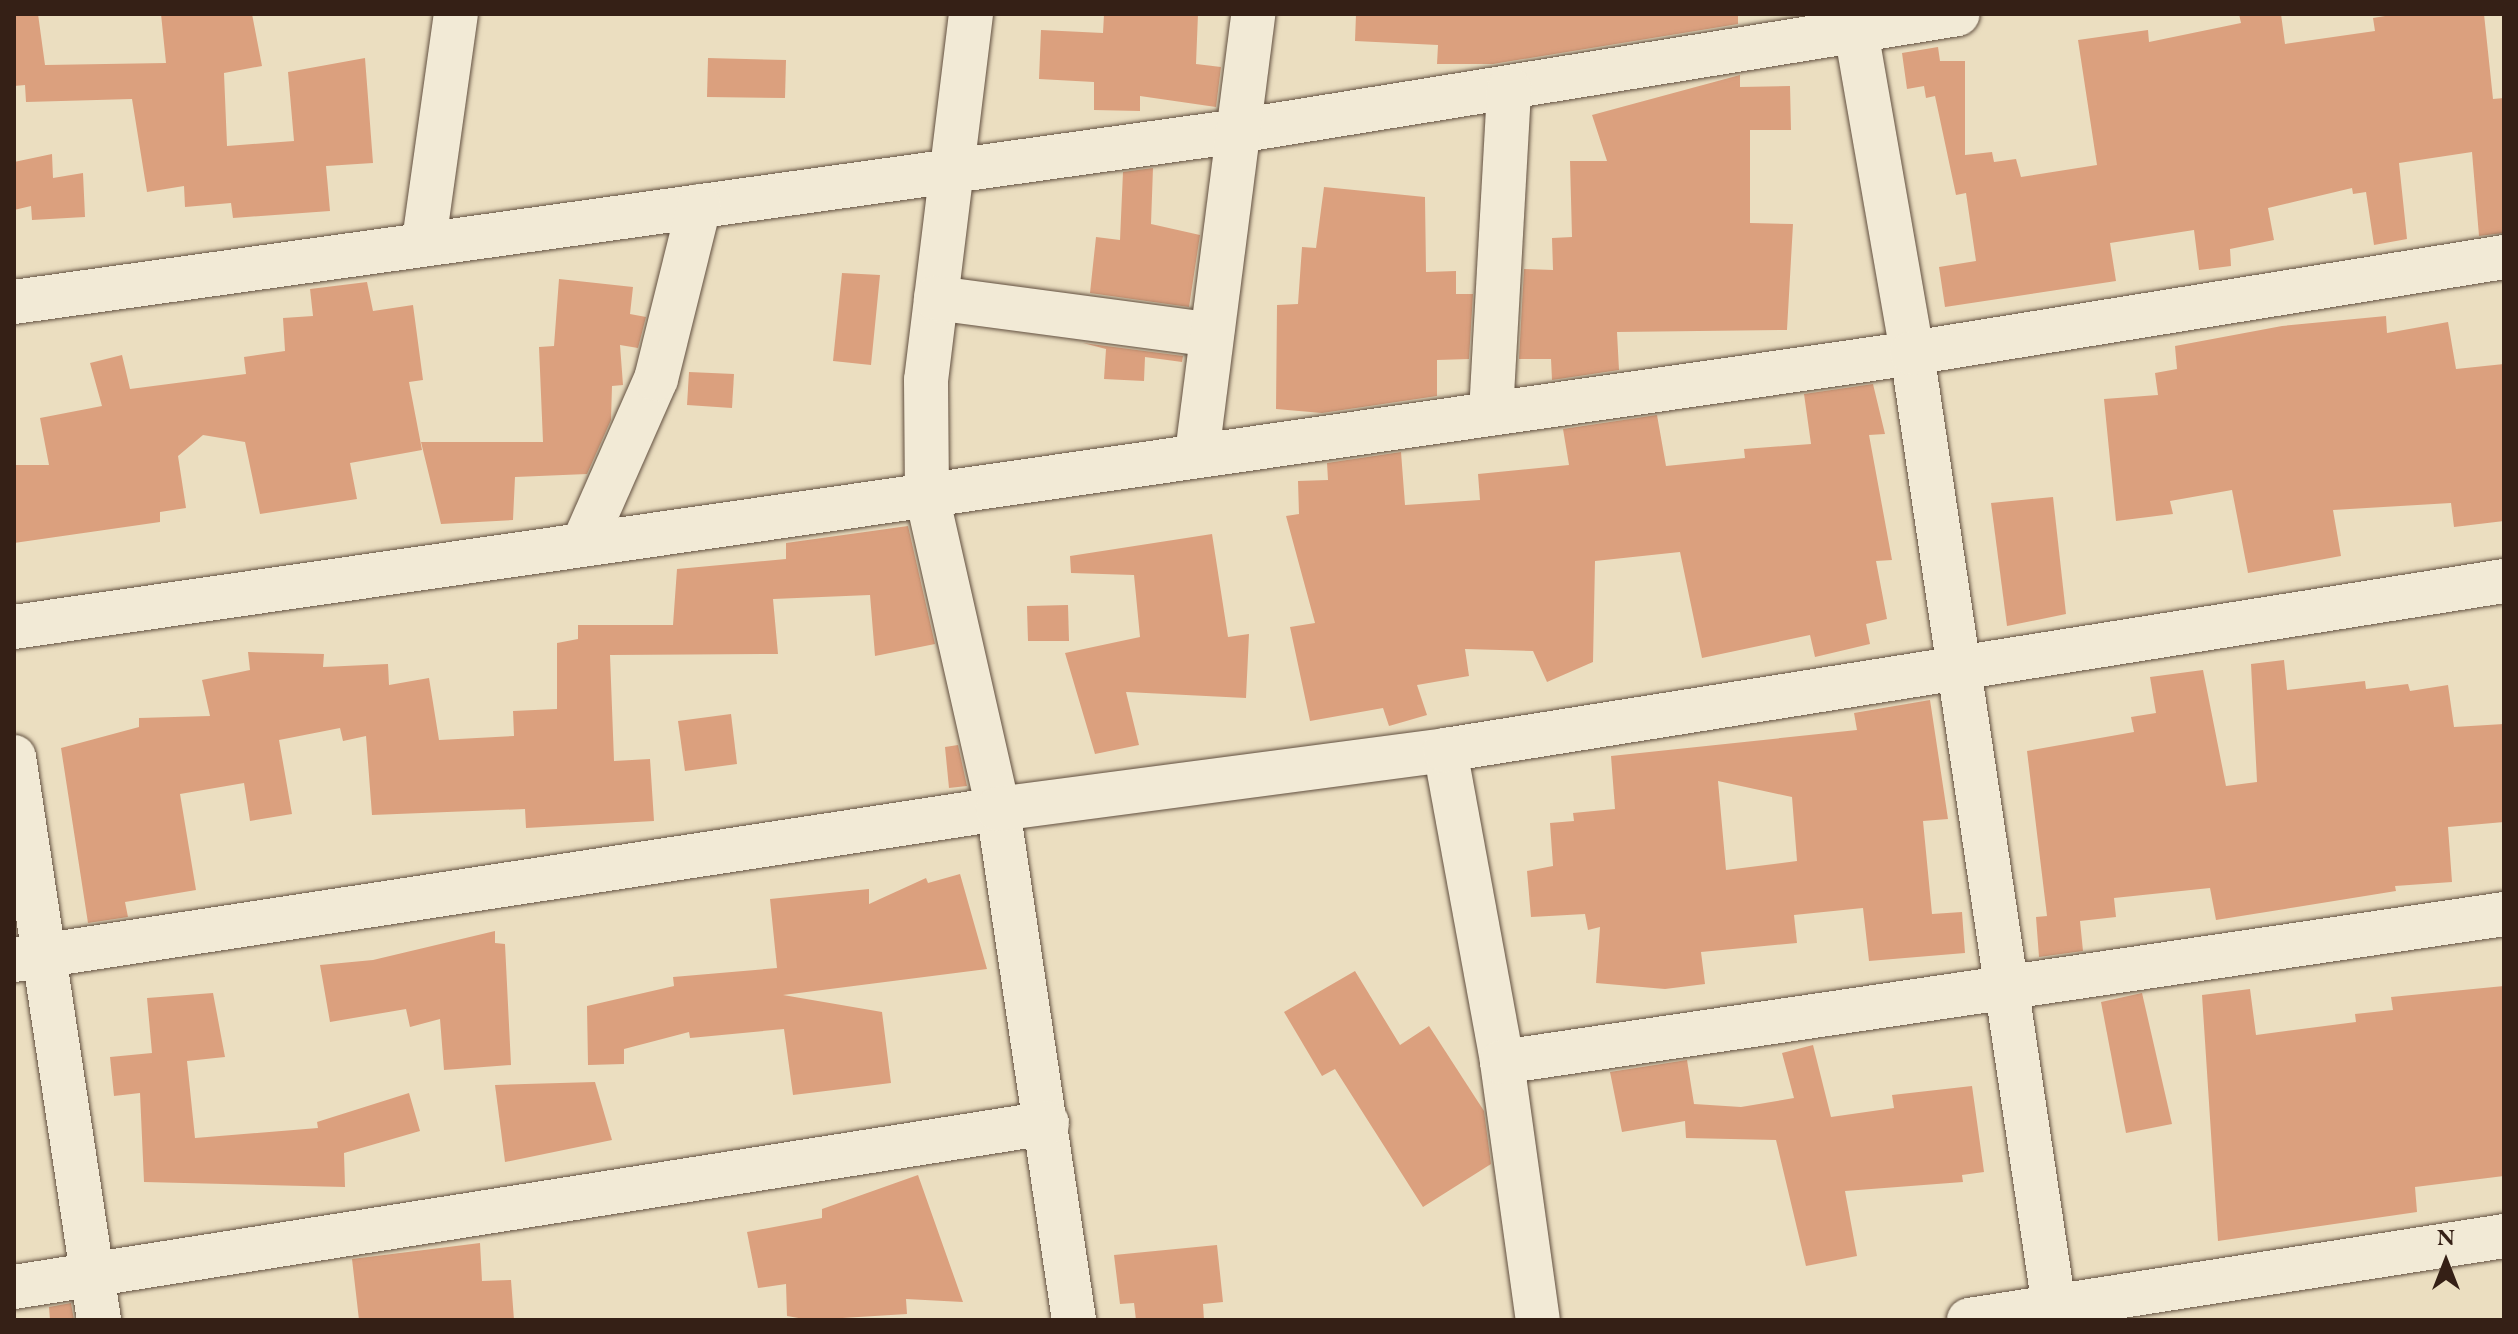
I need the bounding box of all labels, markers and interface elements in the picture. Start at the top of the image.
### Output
north arrow [2406,1222,2486,1302]
text: N [2437,1223,2455,1252]

